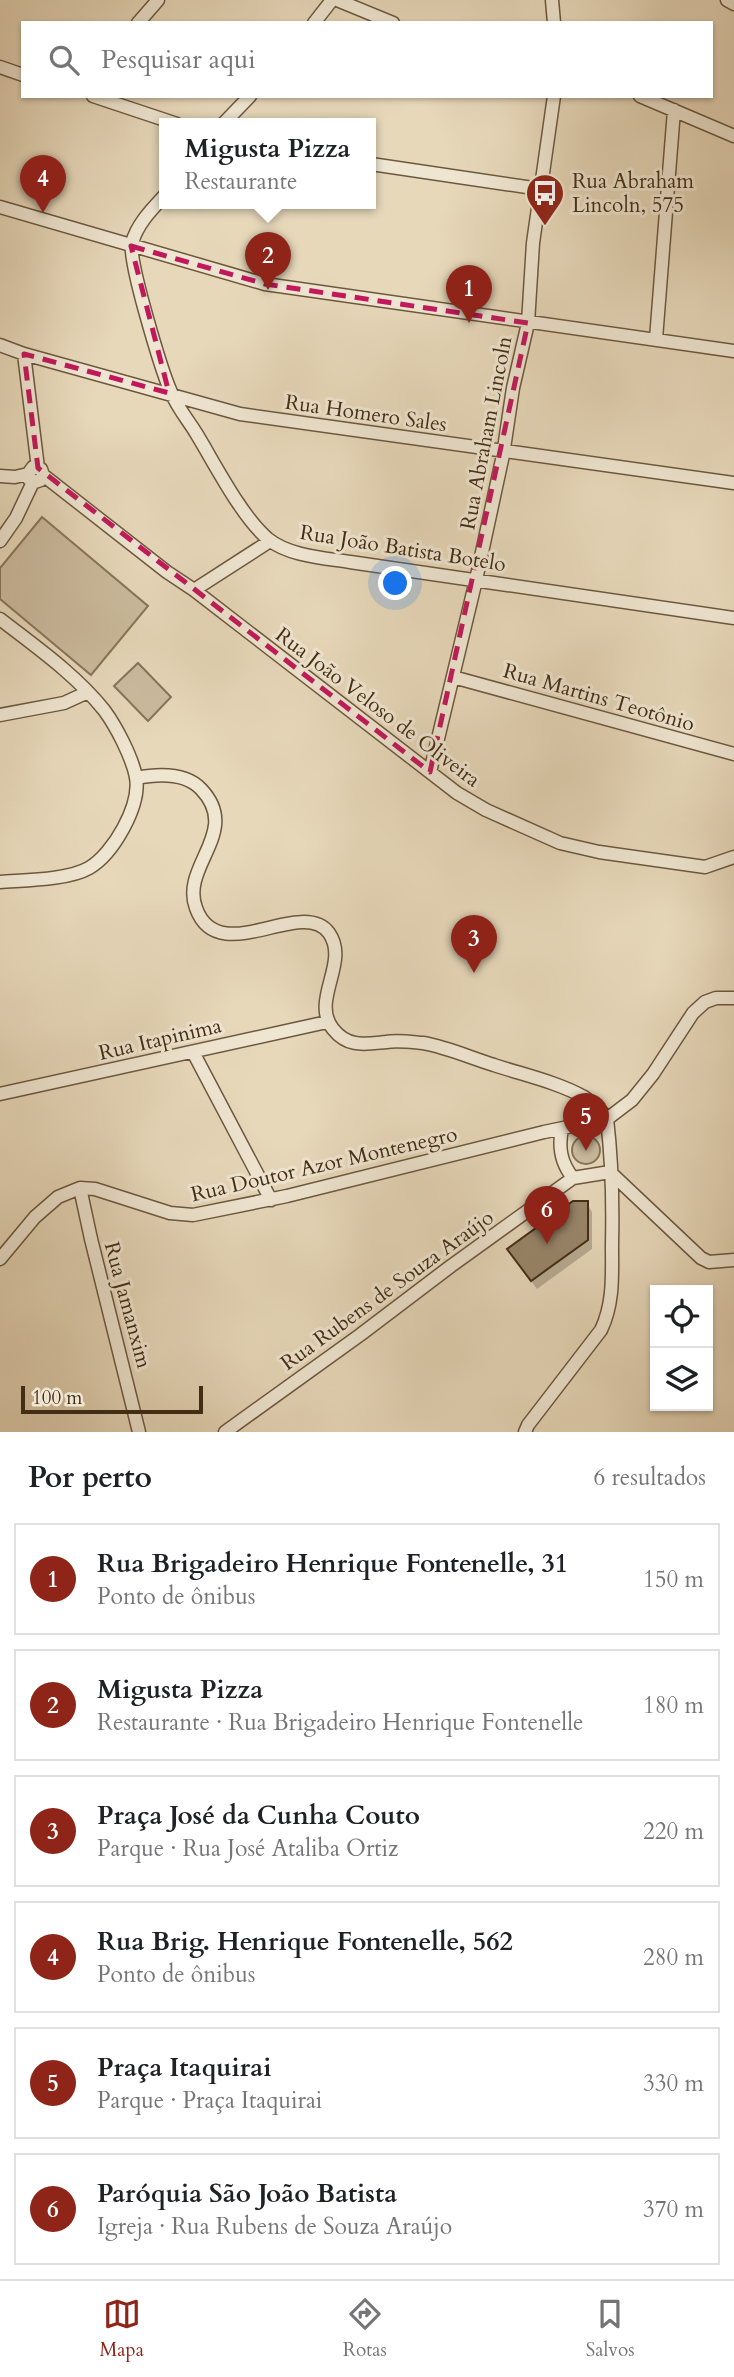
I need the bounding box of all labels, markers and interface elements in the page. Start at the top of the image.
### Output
search box [21,21,713,98]
icon: search [45,41,83,79]
text: Pesquisar aqui [101,42,256,77]
popup [159,118,376,209]
text: Migusta Pizza [184,131,351,166]
pin: 4 [20,155,66,213]
text: Restaurante [184,166,297,197]
place label: Rua Abraham Lincoln, 575 [572,167,694,220]
bus stop icon: Rua Abraham Lincoln, 575 [524,172,566,227]
pin: 2 [245,232,291,290]
pin: 1 [446,265,492,323]
street label: Rua Abraham Lincoln [454,334,519,532]
street label: Rua Homero Sales [283,388,449,439]
street label: Rua João Batista Botelo [298,518,508,579]
your location [378,566,412,600]
street label: Rua João Veloso de Oliveira [269,621,486,794]
street label: Rua Martins Teotônio [500,656,698,739]
pin: 3 [451,915,497,973]
street label: Rua Itapinima [96,1011,224,1068]
pin: 5 [563,1093,609,1151]
street label: Rua Doutor Azor Montenegro [188,1120,460,1209]
pin: 6 [524,1186,570,1244]
street label: Rua Rubens de Souza Araújo [275,1203,500,1378]
street label: Rua Jamanxim [97,1239,158,1372]
map controls [650,1285,713,1411]
button: locate [650,1285,713,1348]
button: layers [650,1348,713,1411]
scale bar [21,1383,203,1415]
text: 100 m [32,1385,82,1411]
text: Por perto [28,1457,152,1498]
text: 6 resultados [593,1462,706,1493]
text: Rua Brigadeiro Henrique Fontenelle, 31 [97,1546,568,1581]
text: 1 [47,1564,59,1595]
text: 150 m [643,1564,704,1595]
text: Ponto de ônibus [97,1581,255,1612]
text: Migusta Pizza [97,1672,263,1707]
text: 2 [47,1690,59,1721]
text: 180 m [643,1690,704,1721]
text: Restaurante · Rua Brigadeiro Henrique Fontenelle [97,1707,584,1738]
text: Praça José da Cunha Couto [97,1798,420,1833]
text: 3 [47,1816,59,1847]
text: 220 m [643,1816,704,1847]
text: Parque · Rua José Ataliba Ortiz [97,1833,398,1864]
text: Rua Brig. Henrique Fontenelle, 562 [97,1924,513,1959]
text: 4 [47,1942,59,1973]
text: 280 m [643,1942,704,1973]
text: Ponto de ônibus [97,1959,255,1990]
text: Praça Itaquirai [97,2050,271,2085]
text: 5 [47,2068,59,2099]
text: 330 m [643,2068,704,2099]
text: Parque · Praça Itaquirai [97,2085,322,2116]
text: Paróquia São João Batista [97,2176,397,2211]
text: 6 [47,2194,59,2225]
text: 370 m [643,2194,704,2225]
text: Igreja · Rua Rubens de Souza Araújo [97,2211,452,2242]
tab: Mapa [99,2295,144,2363]
tab: Rotas [343,2295,387,2363]
tab: Salvos [586,2295,635,2363]

